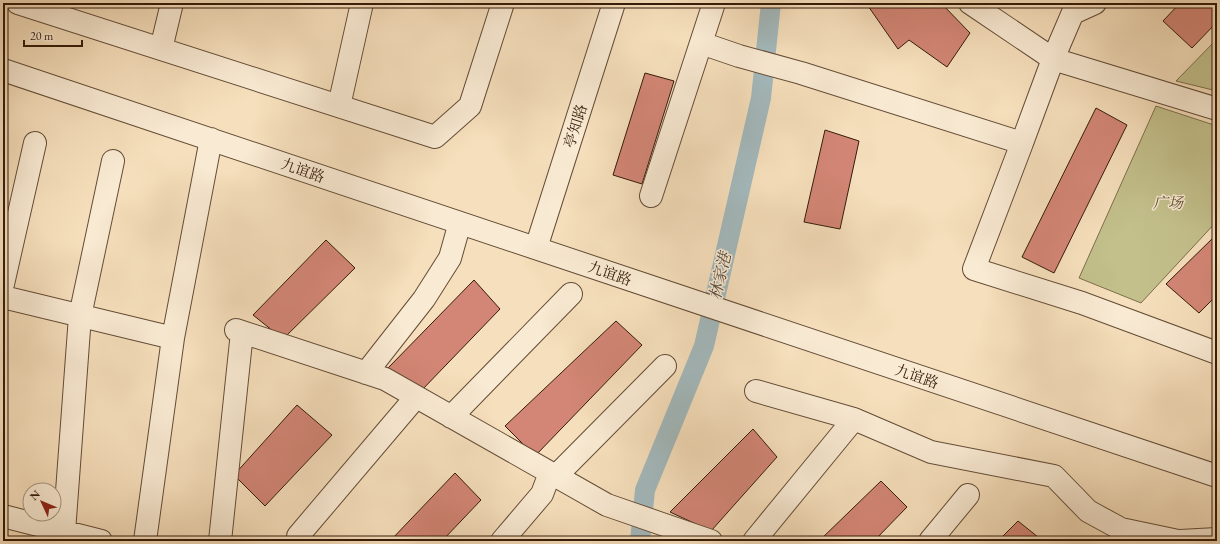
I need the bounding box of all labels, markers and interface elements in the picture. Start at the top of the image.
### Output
scale bar [24,22,82,48]
text: 20 m [30,28,54,44]
street label: 亭知路 [559,102,591,150]
street label: 九谊路 [279,154,327,186]
park label: 广场 [1153,193,1185,212]
water label: 林家港 [704,248,736,302]
street label: 九谊路 [586,257,634,289]
street label: 九谊路 [893,360,941,392]
north arrow [22,482,62,522]
text: N [27,487,43,503]

